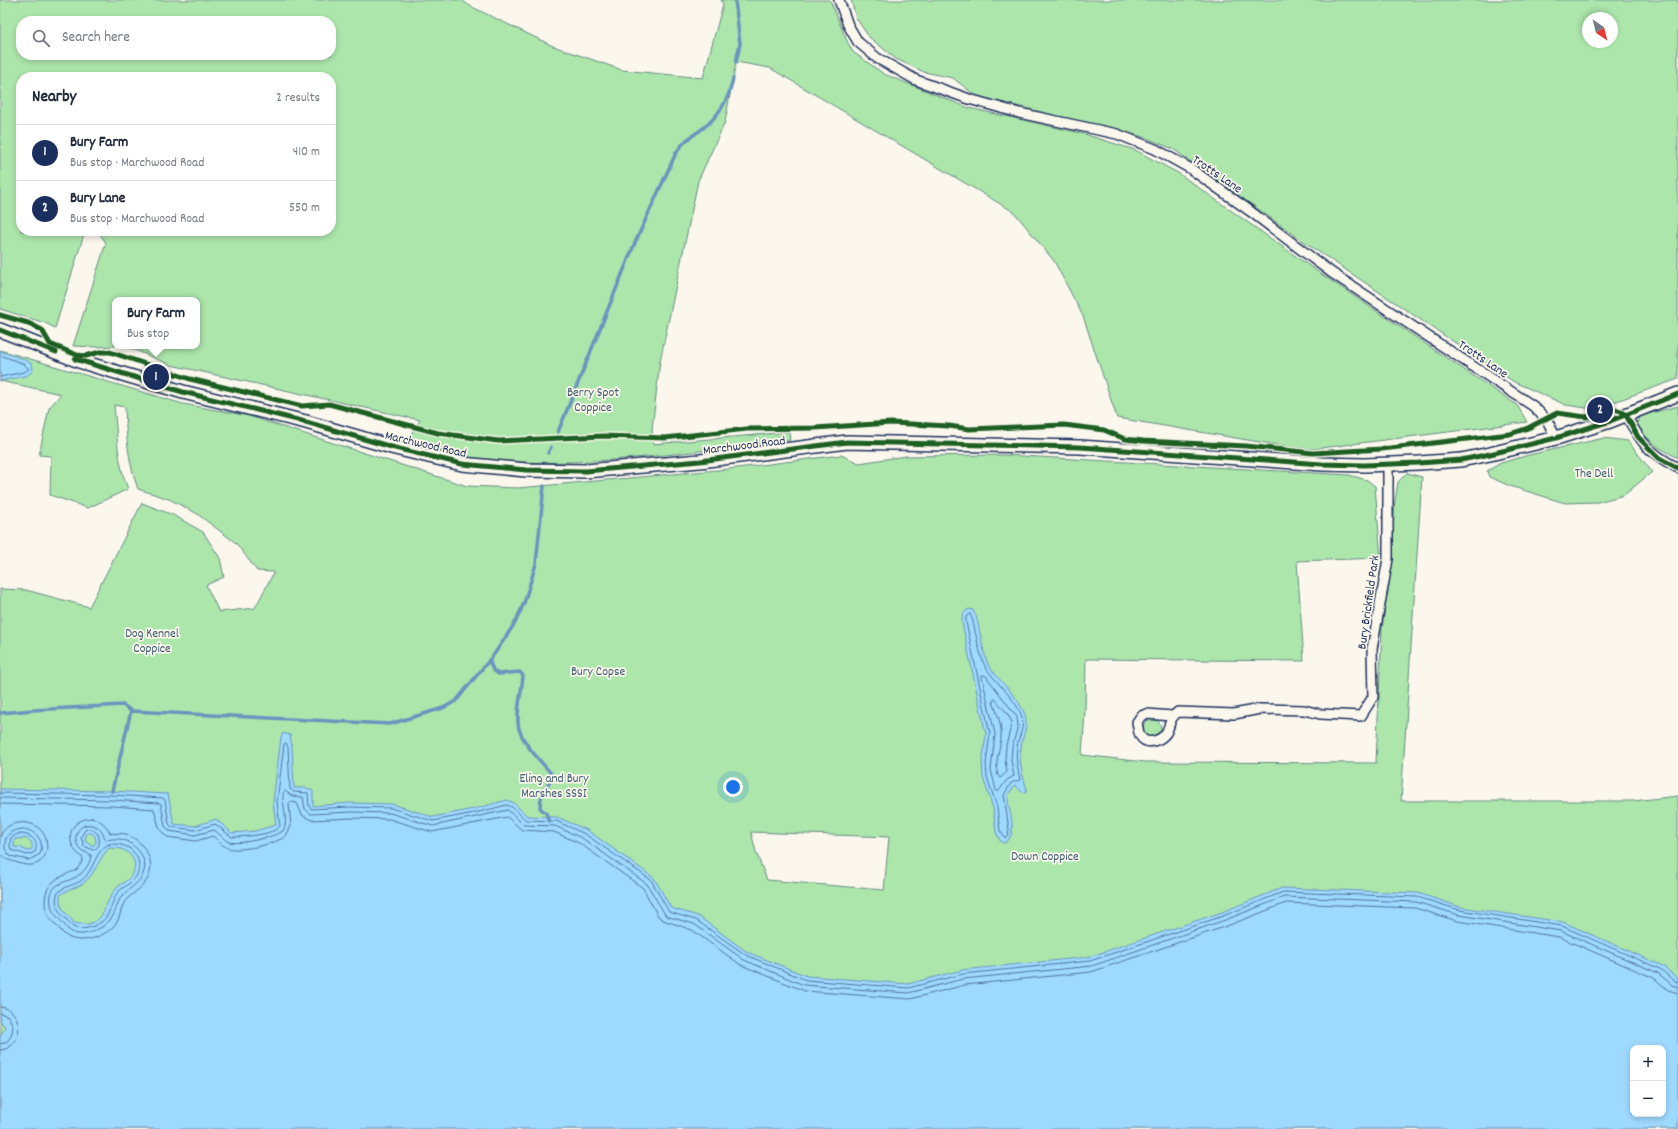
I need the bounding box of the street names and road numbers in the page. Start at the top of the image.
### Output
street label: Trotts Lane [1188,151,1246,199]
street label: Trotts Lane [1454,336,1512,384]
street label: Marchwood Road [383,427,468,464]
street label: Marchwood Road [702,432,787,461]
street label: Bury Brickfield Park [1353,554,1385,651]

